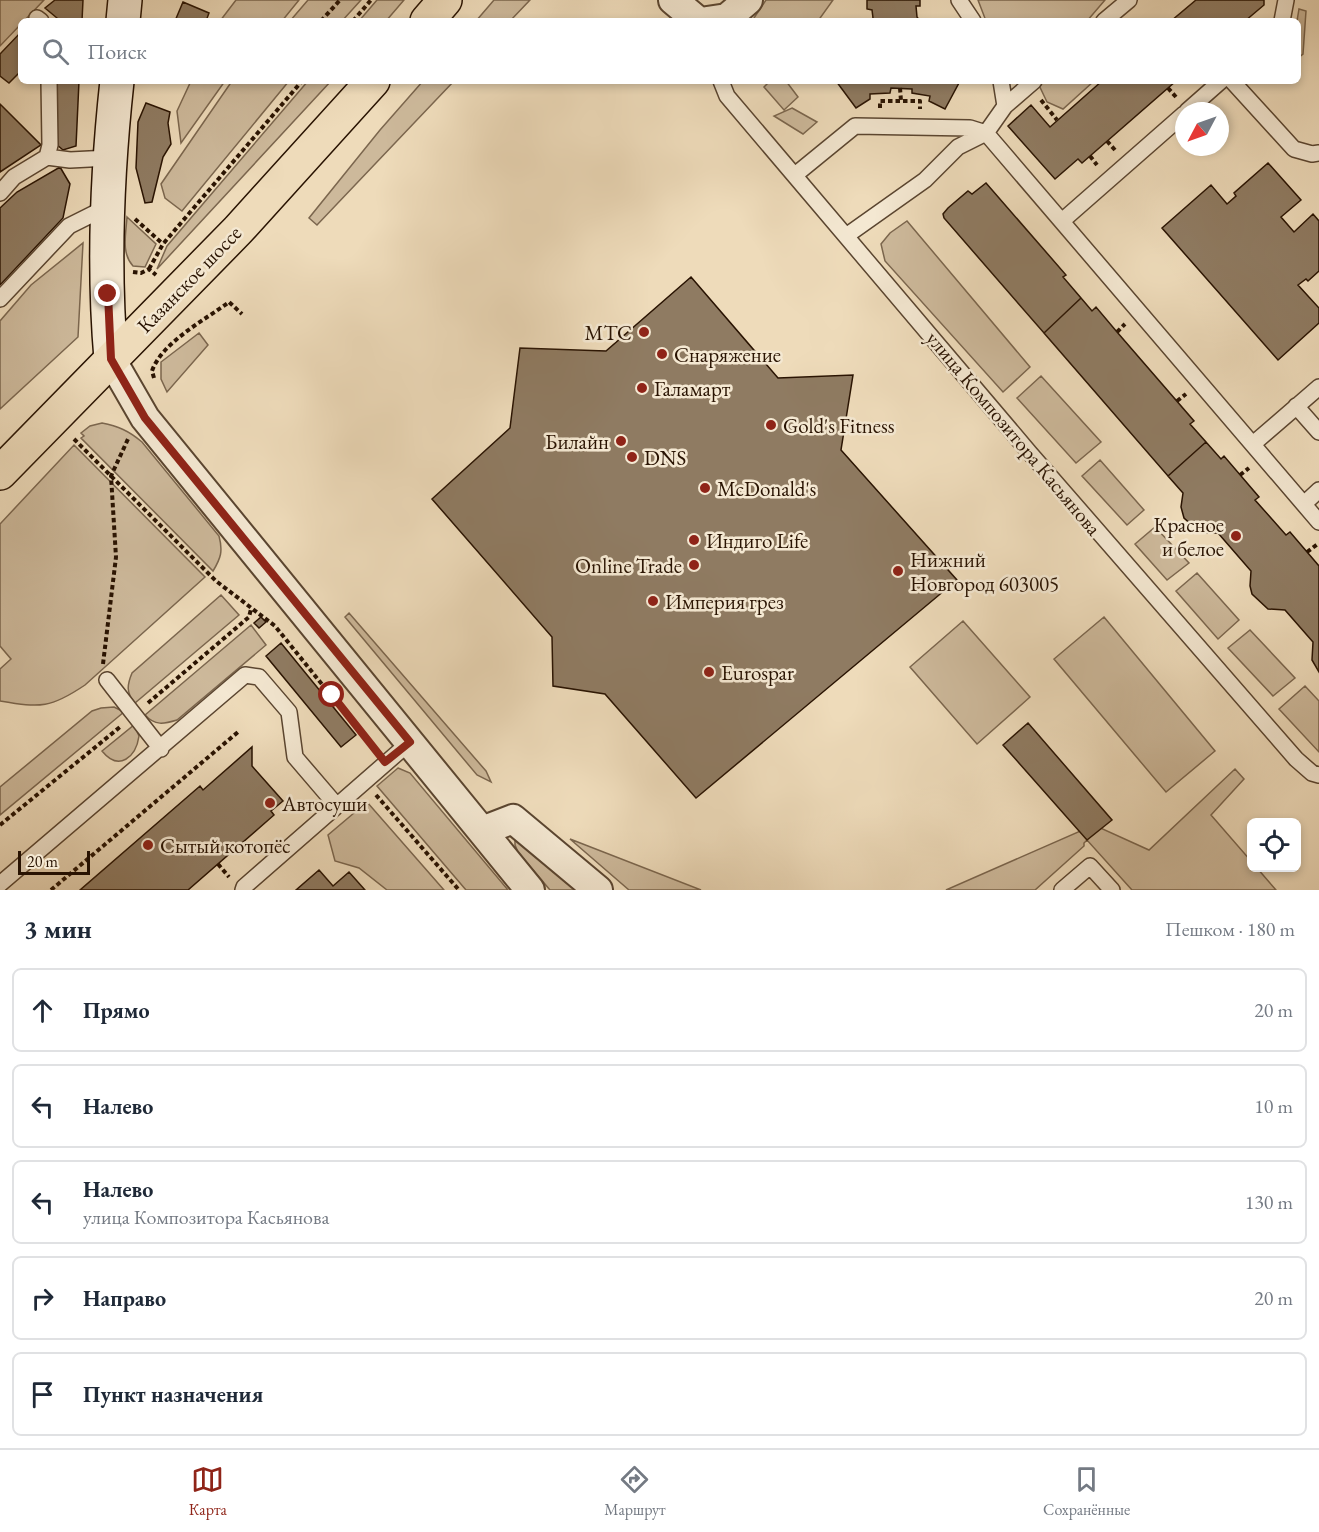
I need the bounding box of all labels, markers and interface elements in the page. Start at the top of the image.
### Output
search box [18,18,1301,84]
icon: search [39,35,72,68]
text: Поиск [87,37,147,66]
north arrow [1175,102,1229,156]
street label: Казанское шоссе [131,219,247,339]
route end [94,280,120,306]
place label: МТС [585,319,632,346]
marker: МТС [637,325,651,339]
street label: улица Композитора Касьянова [920,325,1108,541]
place label: Снаряжение [674,341,781,368]
marker: Снаряжение [655,347,669,361]
place label: Галамарт [654,375,731,402]
marker: Галамарт [635,381,649,395]
place label: Gold's Fitness [783,412,895,439]
marker: Gold's Fitness [764,418,778,432]
place label: Билайн [545,428,609,455]
marker: Билайн [614,434,628,448]
place label: DNS [644,444,686,471]
marker: DNS [625,450,639,464]
place label: McDonald's [717,475,817,502]
marker: McDonald's [698,481,712,495]
place label: Красное и белое [1154,511,1224,562]
place label: Индиго Life [706,527,808,554]
marker: Красное и белое [1229,529,1243,543]
marker: Индиго Life [687,533,701,547]
place label: Нижний Новгород 603005 [910,546,1059,597]
place label: Online Trade [575,552,682,579]
marker: Online Trade [687,558,701,572]
marker: Нижний Новгород 603005 [891,564,905,578]
place label: Империя грез [665,588,784,615]
marker: Империя грез [646,594,660,608]
place label: Eurospar [721,659,794,686]
marker: Eurospar [702,665,716,679]
route start [318,681,344,707]
place label: Автосуши [281,790,367,817]
marker: Автосуши [263,796,277,810]
map controls [1247,818,1301,872]
button: locate [1247,818,1301,872]
place label: Сытый котопёс [160,832,291,859]
marker: Сытый котопёс [141,838,155,852]
scale bar [18,848,90,876]
text: 20 m [27,851,58,872]
text: 3 мин [24,912,92,946]
text: Пешком · 180 m [1165,916,1295,942]
icon: ahead [26,994,59,1027]
text: Прямо [83,996,150,1025]
text: 20 m [1254,997,1293,1023]
icon: left [26,1090,59,1123]
text: Налево [83,1092,153,1121]
text: 10 m [1254,1093,1293,1119]
text: Налево [83,1175,153,1204]
icon: left [26,1186,59,1219]
text: 130 m [1245,1189,1293,1215]
text: улица Композитора Касьянова [83,1204,329,1230]
icon: right [26,1282,59,1315]
text: Направо [83,1284,166,1313]
text: 20 m [1254,1285,1293,1311]
icon: arrive [26,1378,59,1411]
text: Пункт назначения [83,1380,263,1409]
tab: Карта [189,1463,227,1520]
tab: Маршрут [604,1463,666,1520]
tab: Сохранённые [1043,1463,1130,1520]

